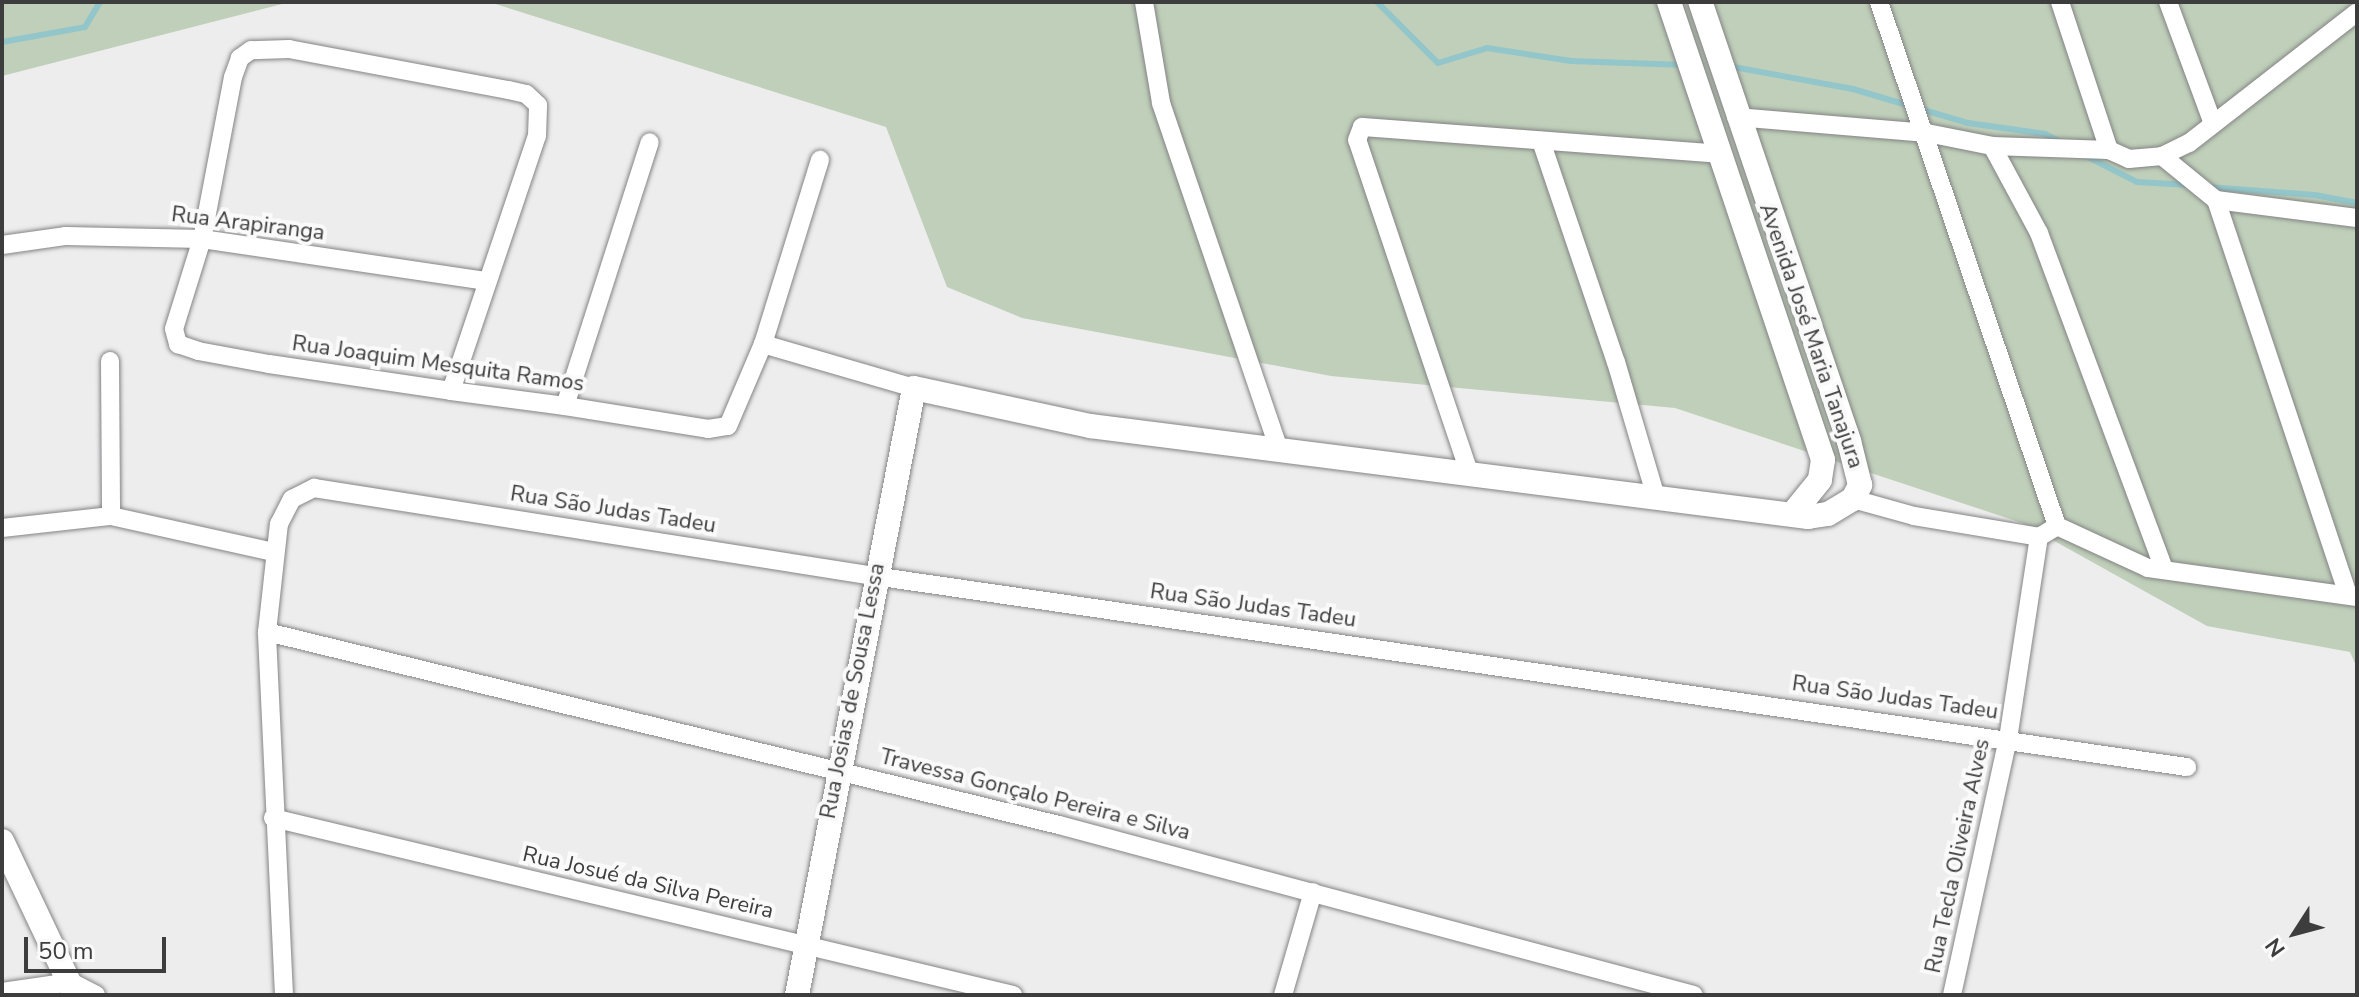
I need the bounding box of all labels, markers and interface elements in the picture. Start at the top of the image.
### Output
street label: Avenida José Maria Tanajura [1753,200,1869,472]
street label: Rua Arapiranga [170,201,326,247]
street label: Rua Joaquim Mesquita Ramos [290,330,586,398]
street label: Rua São Judas Tadeu [508,481,718,539]
street label: Rua Josias de Sousa Lessa [815,561,891,821]
street label: Rua São Judas Tadeu [1148,578,1358,634]
street label: Rua São Judas Tadeu [1790,670,2000,726]
street label: Rua Tecla Oliveira Alves [1920,736,1996,976]
street label: Travessa Gonçalo Pereira e Silva [877,744,1193,846]
street label: Rua Josué da Silva Pereira [520,841,776,925]
north arrow [2255,893,2335,973]
scale bar [28,921,170,971]
text: N [2259,932,2293,963]
text: 50 m [38,935,94,967]

